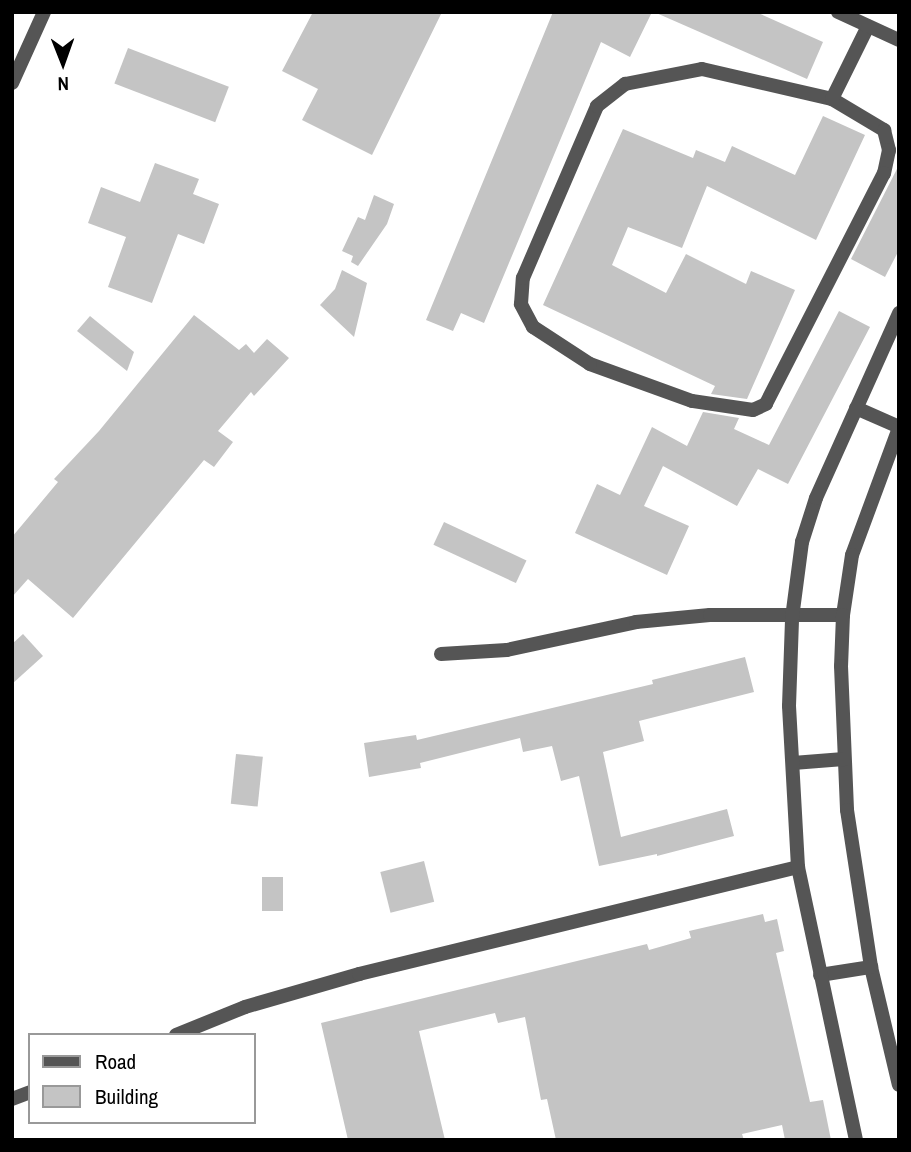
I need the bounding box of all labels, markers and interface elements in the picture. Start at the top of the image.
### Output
north arrow [28,28,98,98]
text: N [58,71,69,97]
legend [28,1033,256,1124]
text: Road [95,1047,136,1076]
text: Building [95,1082,158,1111]

